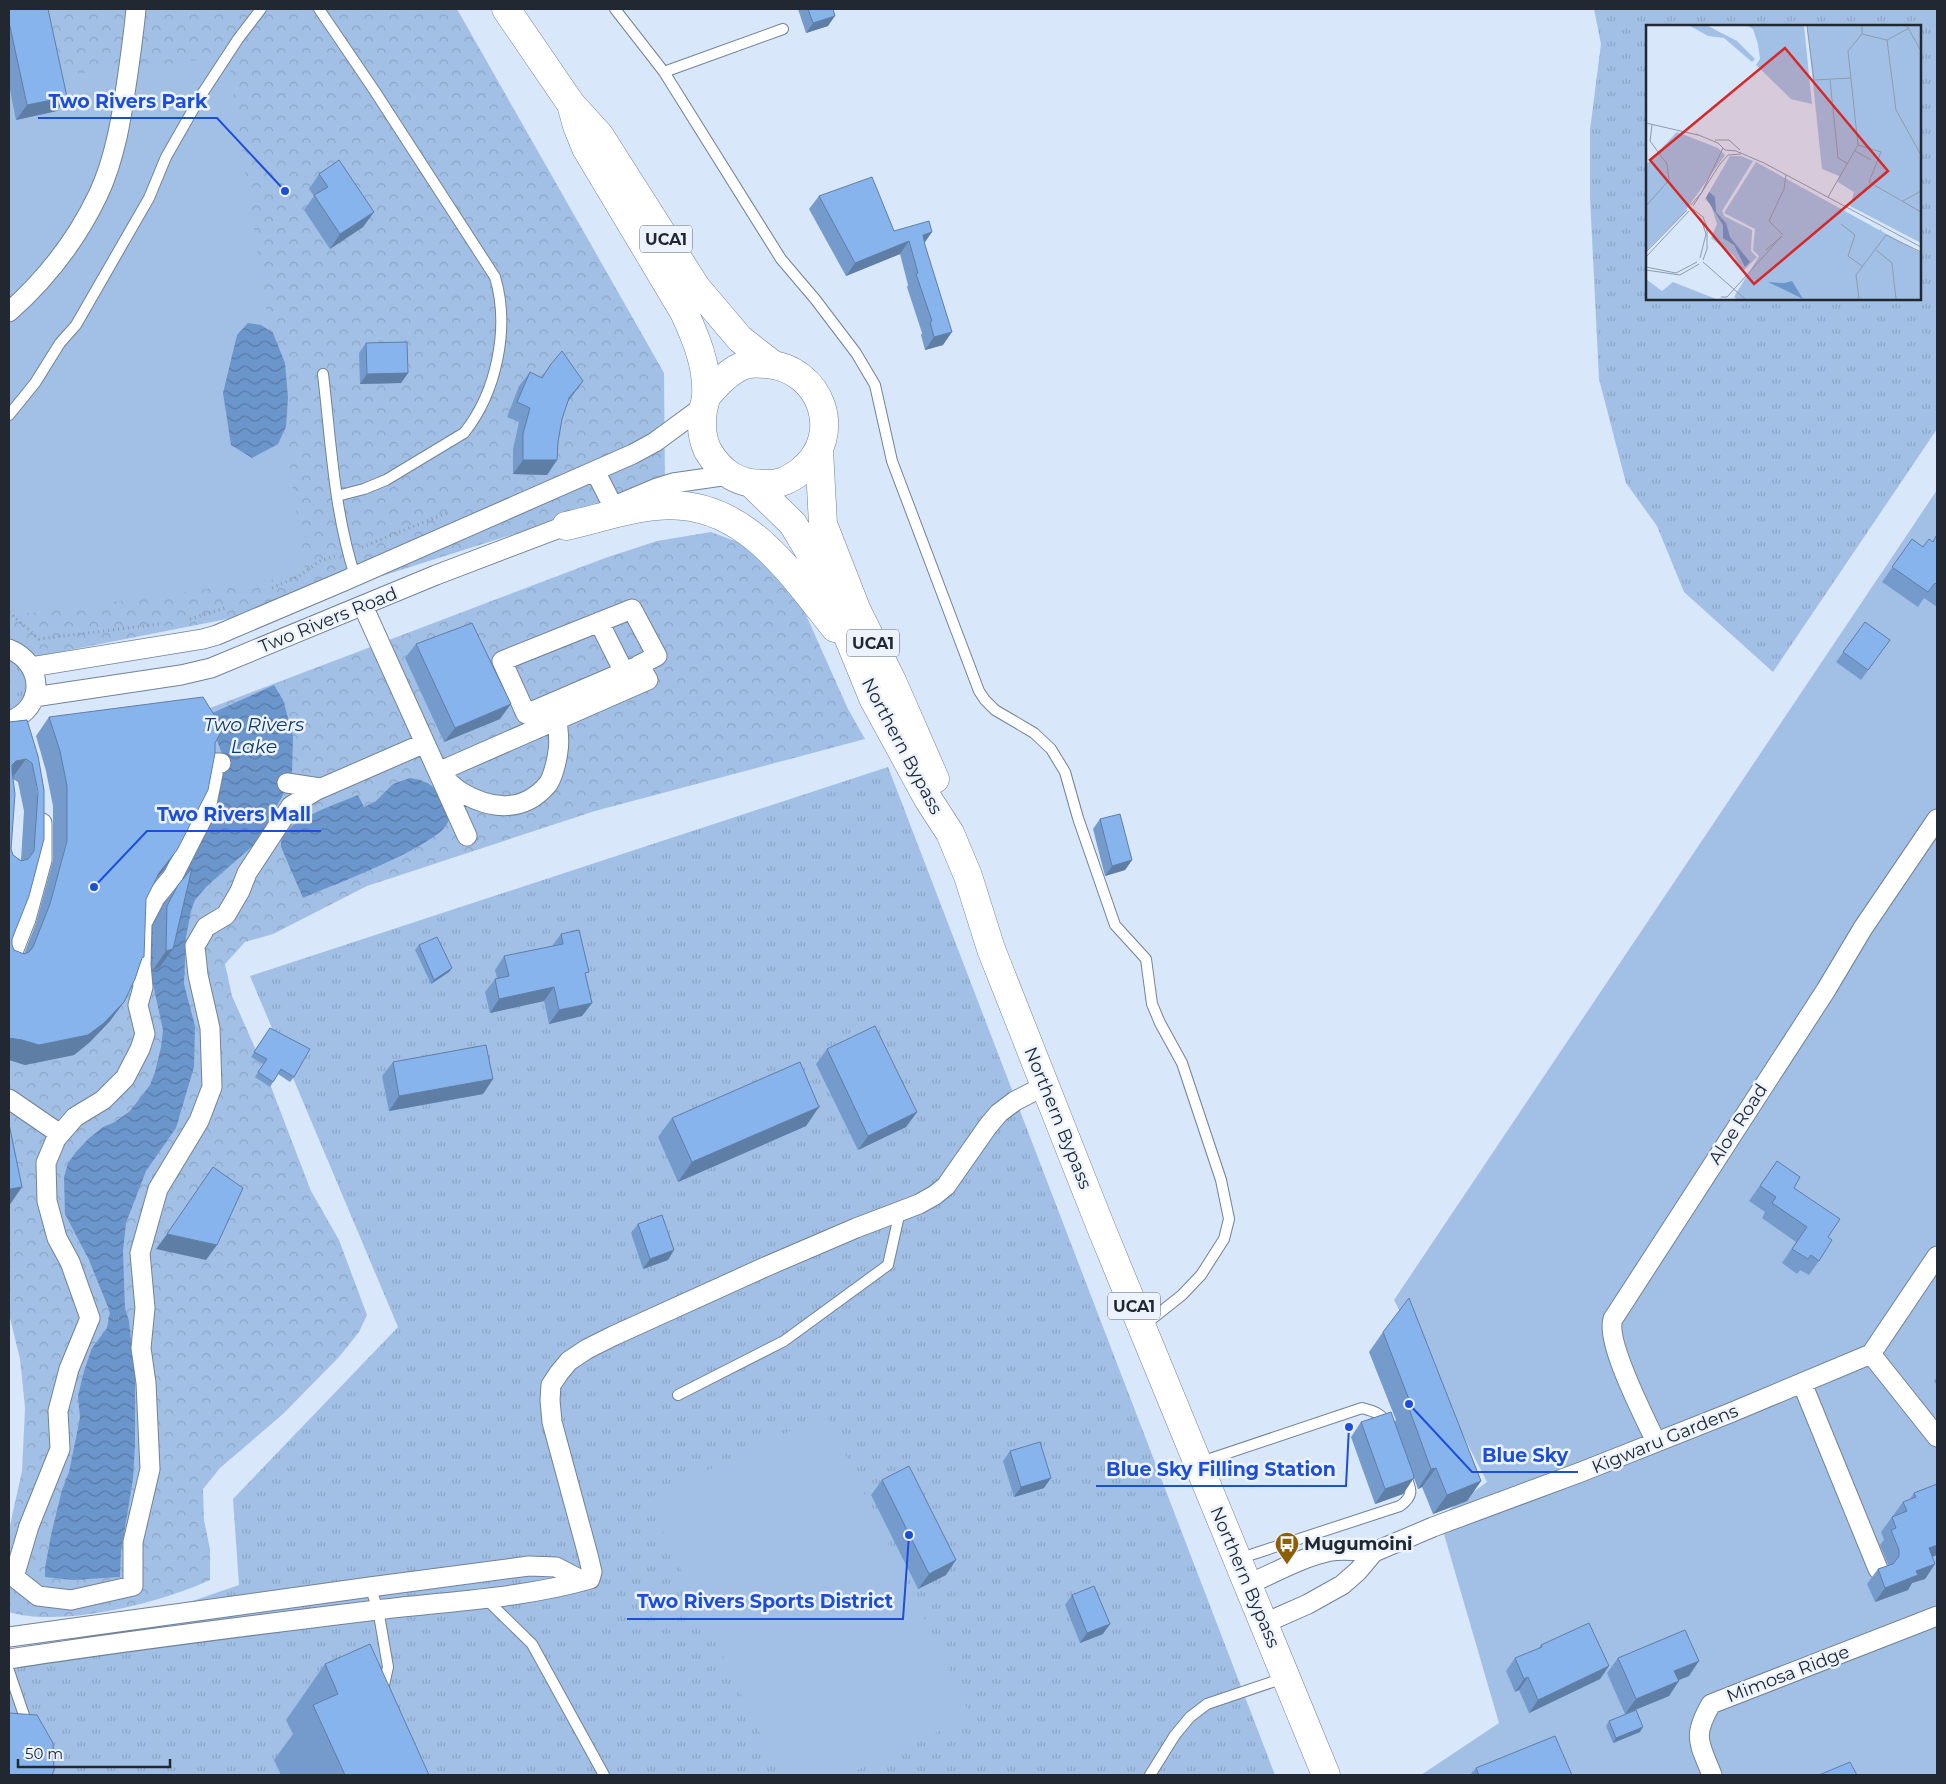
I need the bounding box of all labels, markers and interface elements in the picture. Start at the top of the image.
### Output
inset map [1646,25,1921,300]
callout: Two Rivers Park [38,84,217,118]
text: Two Rivers Park [49,90,208,113]
road number: UCA1 [640,225,692,252]
street label: Two Rivers Road [256,582,400,658]
road number: UCA1 [847,630,899,656]
street label: Northern Bypass [857,674,947,818]
water label: Two Rivers Lake [204,713,304,758]
callout: Two Rivers Mall [147,797,321,831]
text: Two Rivers Mall [157,803,311,826]
street label: Northern Bypass [1019,1044,1097,1192]
street label: Aloe Road [1704,1080,1772,1168]
road number: UCA1 [1108,1292,1160,1320]
street label: Kigwaru Gardens [1589,1400,1741,1478]
callout: Blue Sky [1472,1438,1578,1472]
text: Blue Sky [1482,1444,1569,1467]
callout: Blue Sky Filling Station [1096,1452,1346,1486]
text: Blue Sky Filling Station [1106,1458,1336,1481]
street label: Northern Bypass [1205,1503,1285,1651]
bus stop icon: Mugumoini [1274,1531,1300,1565]
place label: Mugumoini [1304,1533,1413,1555]
callout: Two Rivers Sports District [627,1585,903,1619]
text: Two Rivers Sports District [637,1590,893,1613]
street label: Mimosa Ridge [1723,1640,1853,1708]
scale bar [18,1736,170,1768]
text: 50 m [25,1744,63,1763]

